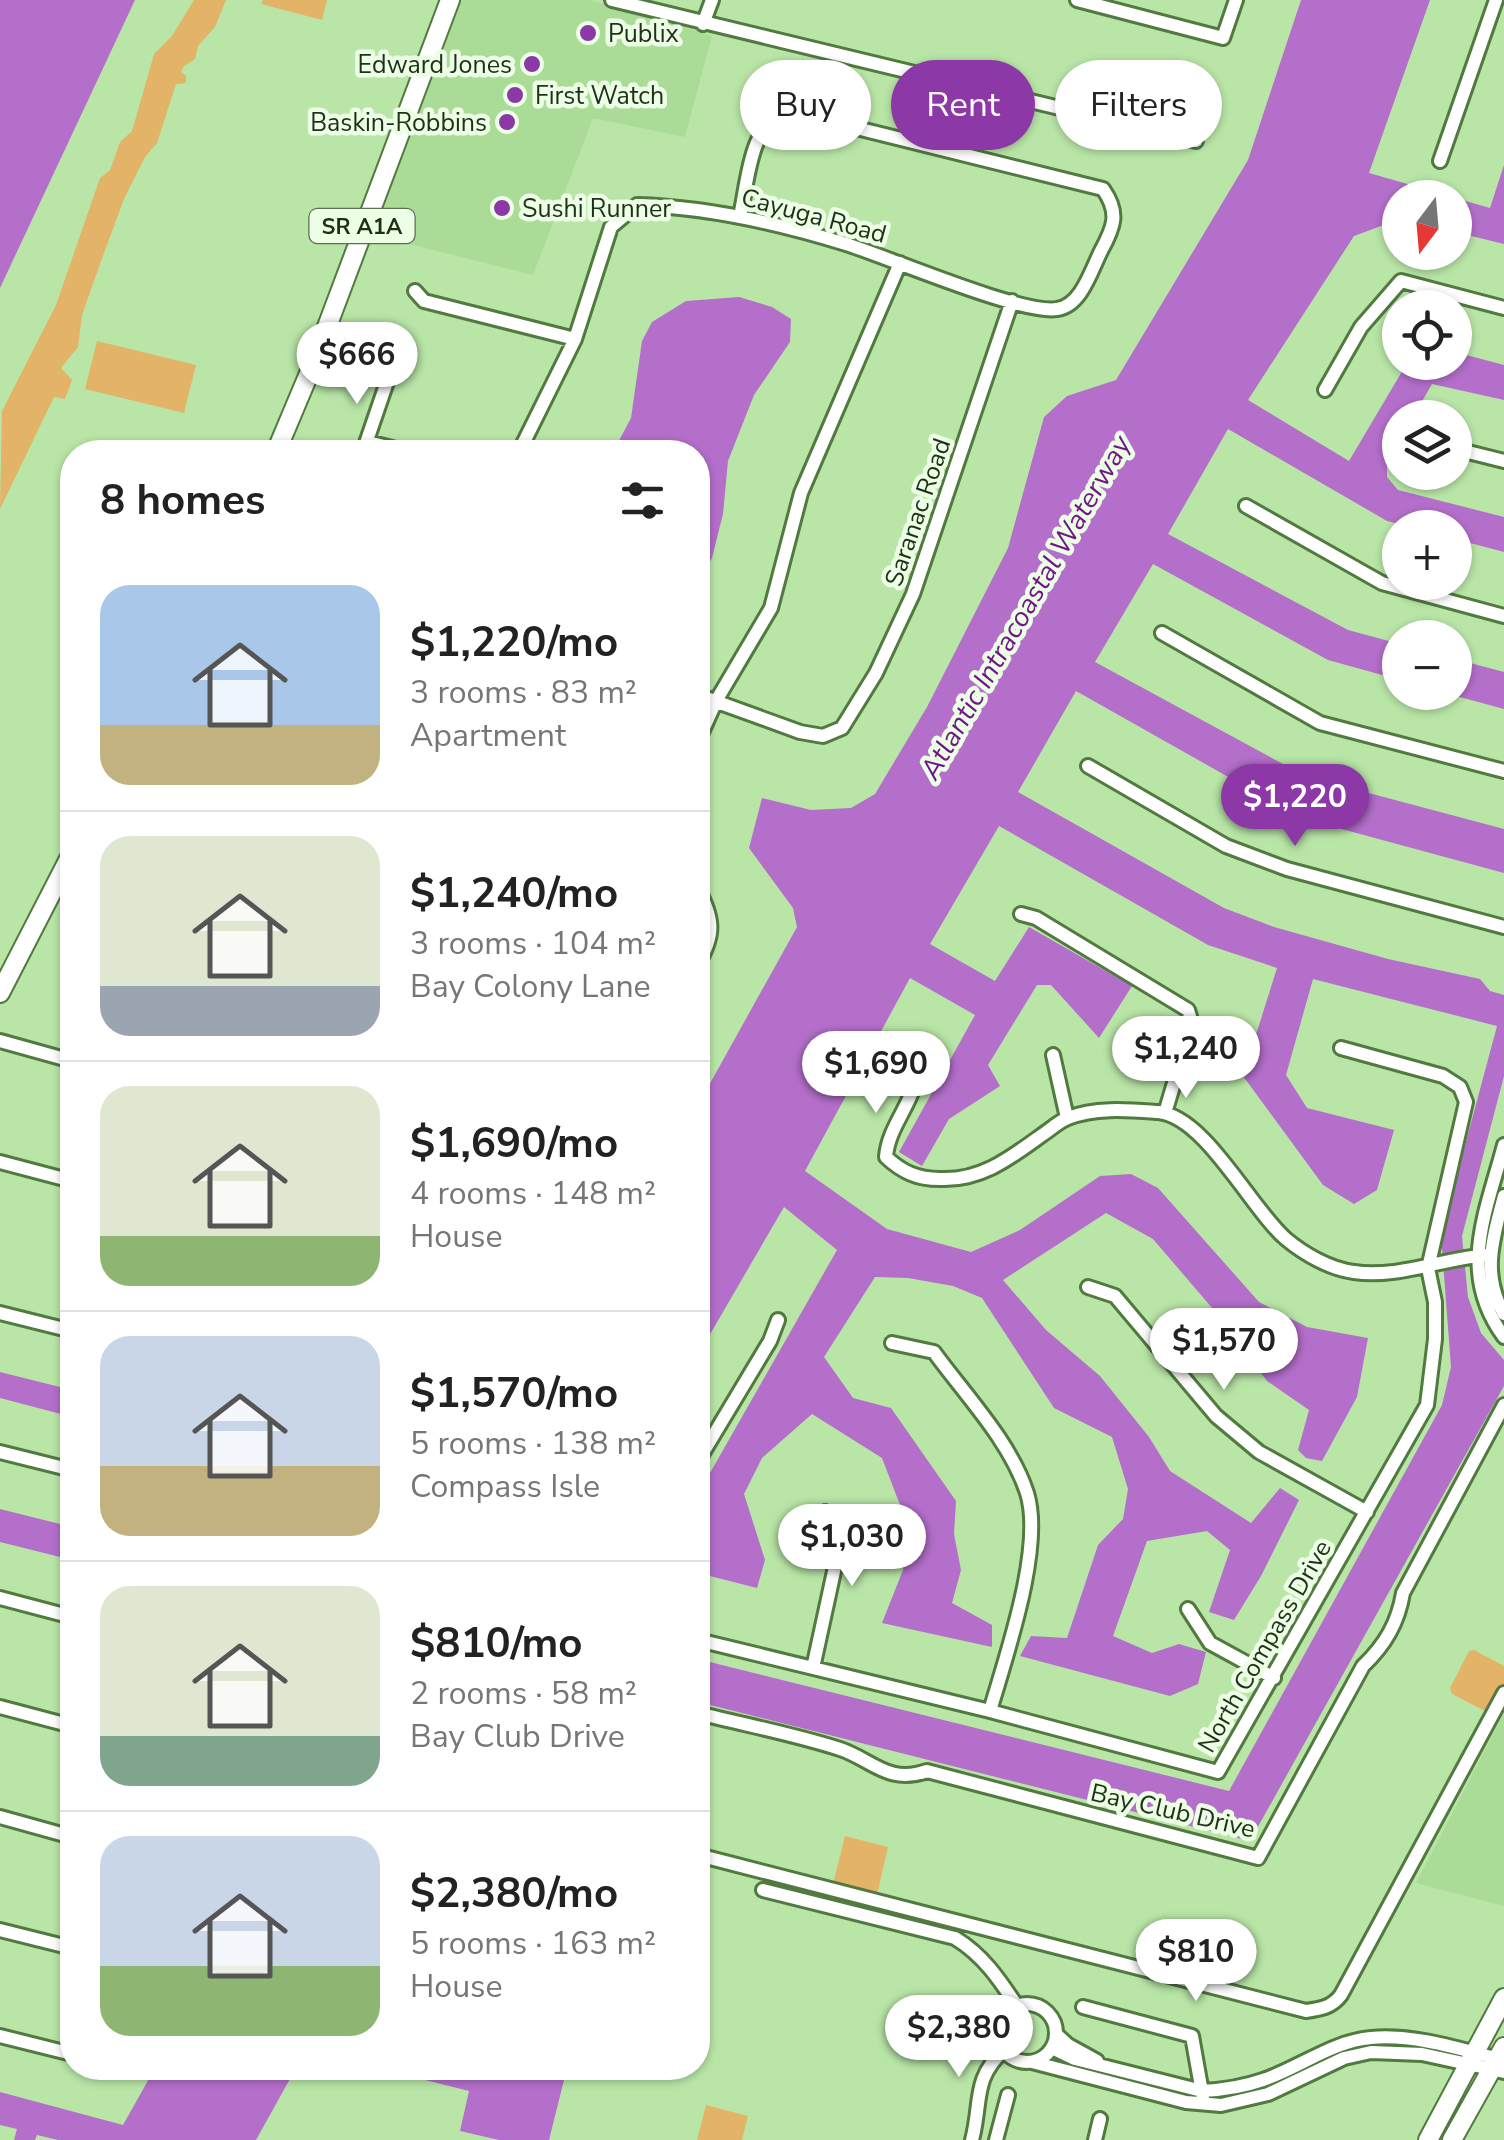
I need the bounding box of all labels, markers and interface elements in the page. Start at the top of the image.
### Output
place label: Publix [608,17,679,51]
marker: Publix [577,22,599,44]
place label: Edward Jones [358,48,512,82]
marker: Edward Jones [521,53,543,75]
chip: Buy [740,60,871,150]
chip: Rent [891,60,1035,150]
chip: Filters [1055,60,1222,150]
place label: First Watch [535,79,664,113]
marker: First Watch [504,84,526,106]
place label: Baskin-Robbins [310,106,487,140]
marker: Baskin-Robbins [496,111,518,133]
street label: Cayuga Road [737,180,890,252]
north arrow [1382,180,1472,270]
map controls [1382,180,1472,710]
place label: Sushi Runner [522,192,671,226]
marker: Sushi Runner [491,197,513,219]
road number: SR A1A [310,209,414,243]
button: locate [1382,290,1472,380]
pin: $666 [298,322,416,407]
text: $666 [319,333,395,376]
button: layers [1382,400,1472,490]
water label: Atlantic Intracoastal Waterway [911,427,1141,787]
street label: Saranac Road [877,434,959,591]
text: 8 homes [100,472,265,529]
icon: filters [615,473,670,528]
button: + [1382,510,1472,600]
text: $1,220/mo [410,614,618,671]
button: − [1382,620,1472,710]
icon: home [180,625,300,745]
text: 3 rooms · 83 m² [410,671,637,714]
text: Apartment [410,714,566,757]
pin: $1,220 [1214,764,1376,849]
text: $1,220 [1243,775,1347,818]
text: $1,240/mo [410,865,618,922]
icon: home [180,876,300,996]
text: 3 rooms · 104 m² [410,922,656,965]
text: Bay Colony Lane [410,965,651,1008]
pin: $1,240 [1105,1016,1267,1101]
text: $1,240 [1134,1027,1238,1070]
pin: $1,690 [795,1031,957,1116]
text: $1,690 [824,1042,928,1085]
text: $1,690/mo [410,1115,618,1172]
icon: home [180,1126,300,1246]
text: 4 rooms · 148 m² [410,1172,656,1215]
text: House [410,1215,503,1258]
pin: $1,570 [1143,1308,1305,1393]
text: $1,570 [1172,1319,1276,1362]
text: $1,570/mo [410,1365,618,1422]
icon: home [180,1376,300,1496]
text: 5 rooms · 138 m² [410,1422,656,1465]
text: Compass Isle [410,1465,600,1508]
pin: $1,030 [771,1504,933,1589]
text: $1,030 [800,1515,904,1558]
street label: North Compass Drive [1190,1534,1340,1759]
text: $810/mo [410,1615,582,1672]
icon: home [180,1626,300,1746]
text: 2 rooms · 58 m² [410,1672,637,1715]
text: Bay Club Drive [410,1715,625,1758]
street label: Bay Club Drive [1087,1776,1258,1846]
text: $2,380/mo [410,1865,618,1922]
icon: home [180,1876,300,1996]
pin: $810 [1137,1919,1255,2004]
text: 5 rooms · 163 m² [410,1922,656,1965]
text: $810 [1158,1930,1234,1973]
text: House [410,1965,503,2008]
pin: $2,380 [878,1995,1040,2080]
text: $2,380 [907,2006,1011,2049]

